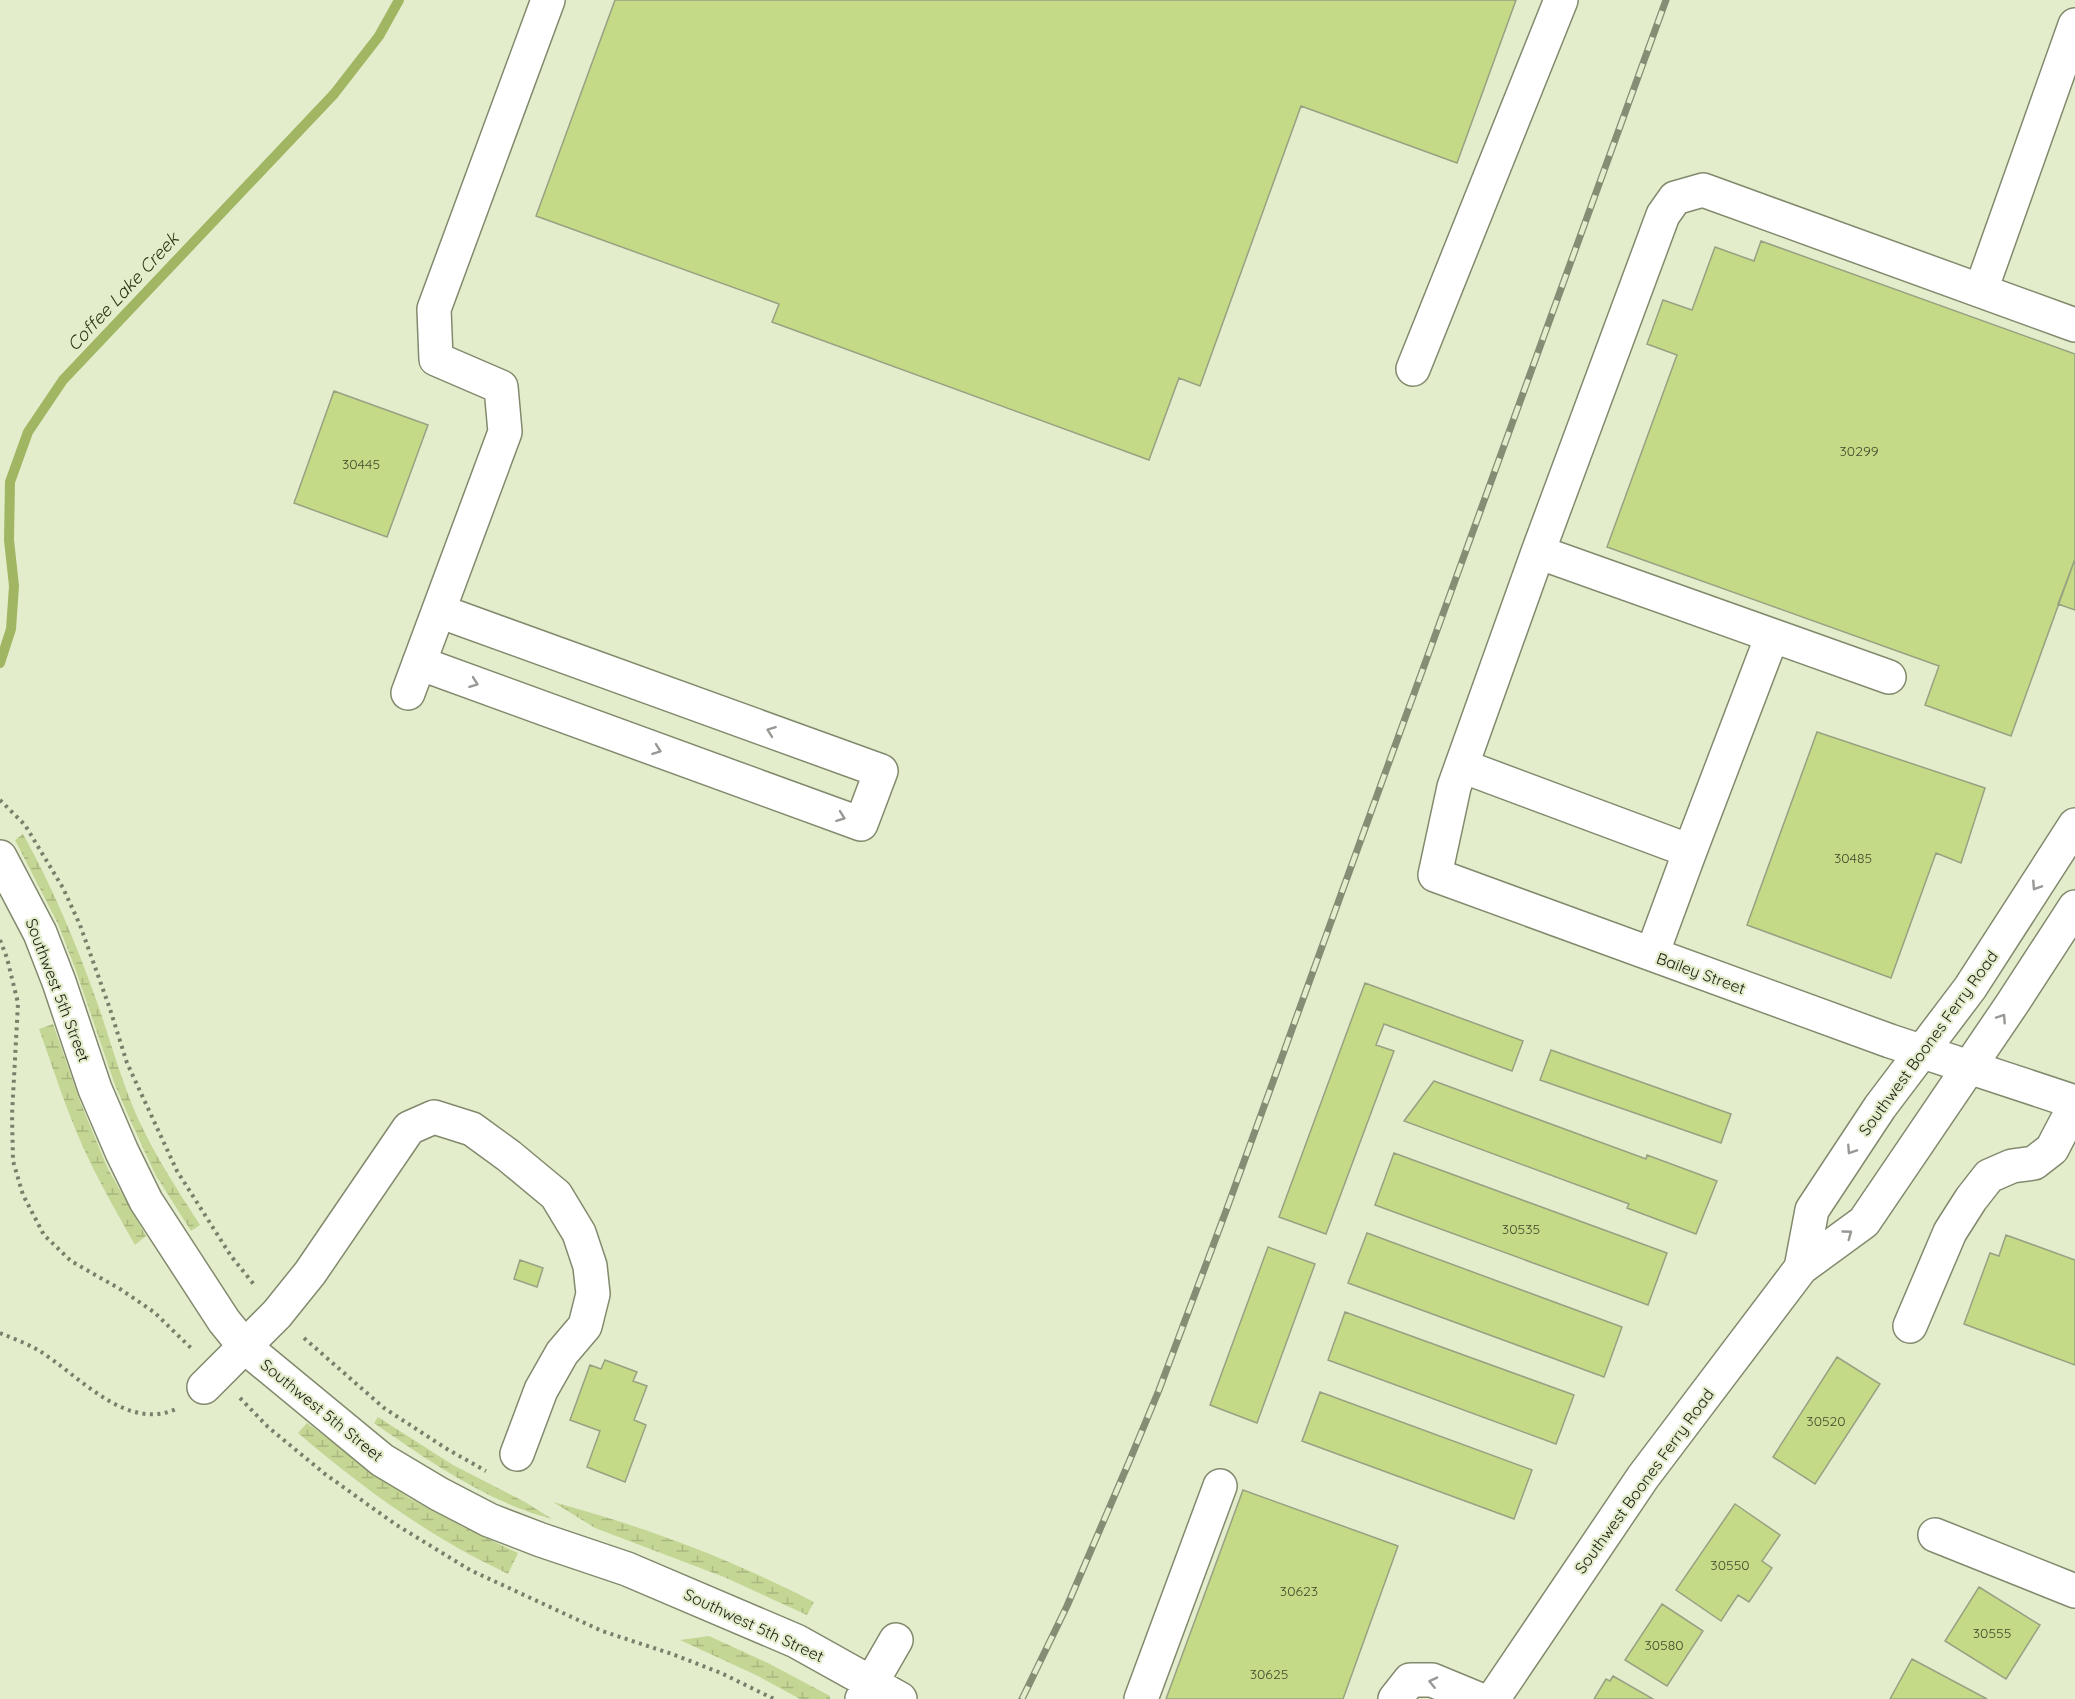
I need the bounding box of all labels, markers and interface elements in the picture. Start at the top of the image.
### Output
water label: Coffee Lake Creek [62,227,184,356]
house number: 30299 [1839,442,1879,460]
house number: 30445 [342,455,380,473]
one-way arrow [468,676,479,689]
one-way arrow [766,726,777,739]
one-way arrow [652,742,662,755]
one-way arrow [835,809,846,822]
house number: 30485 [1834,849,1872,867]
one-way arrow [2032,879,2043,890]
street label: Southwest 5th Street [21,915,95,1065]
street label: Southwest Boones Ferry Road [1854,947,2002,1139]
street label: Bailey Street [1654,948,1748,998]
one-way arrow [1995,1014,2006,1025]
one-way arrow [1847,1144,1858,1155]
house number: 30535 [1502,1220,1540,1238]
one-way arrow [1841,1230,1852,1241]
street label: Southwest 5th Street [257,1354,387,1466]
street label: Southwest Boones Ferry Road [1570,1385,1718,1577]
house number: 30520 [1806,1412,1846,1430]
house number: 30550 [1710,1556,1750,1574]
house number: 30623 [1280,1582,1318,1600]
street label: Southwest 5th Street [681,1584,827,1666]
house number: 30555 [1973,1624,2011,1642]
house number: 30580 [1644,1636,1684,1654]
house number: 30625 [1250,1665,1288,1683]
one-way arrow [1428,1677,1438,1690]

